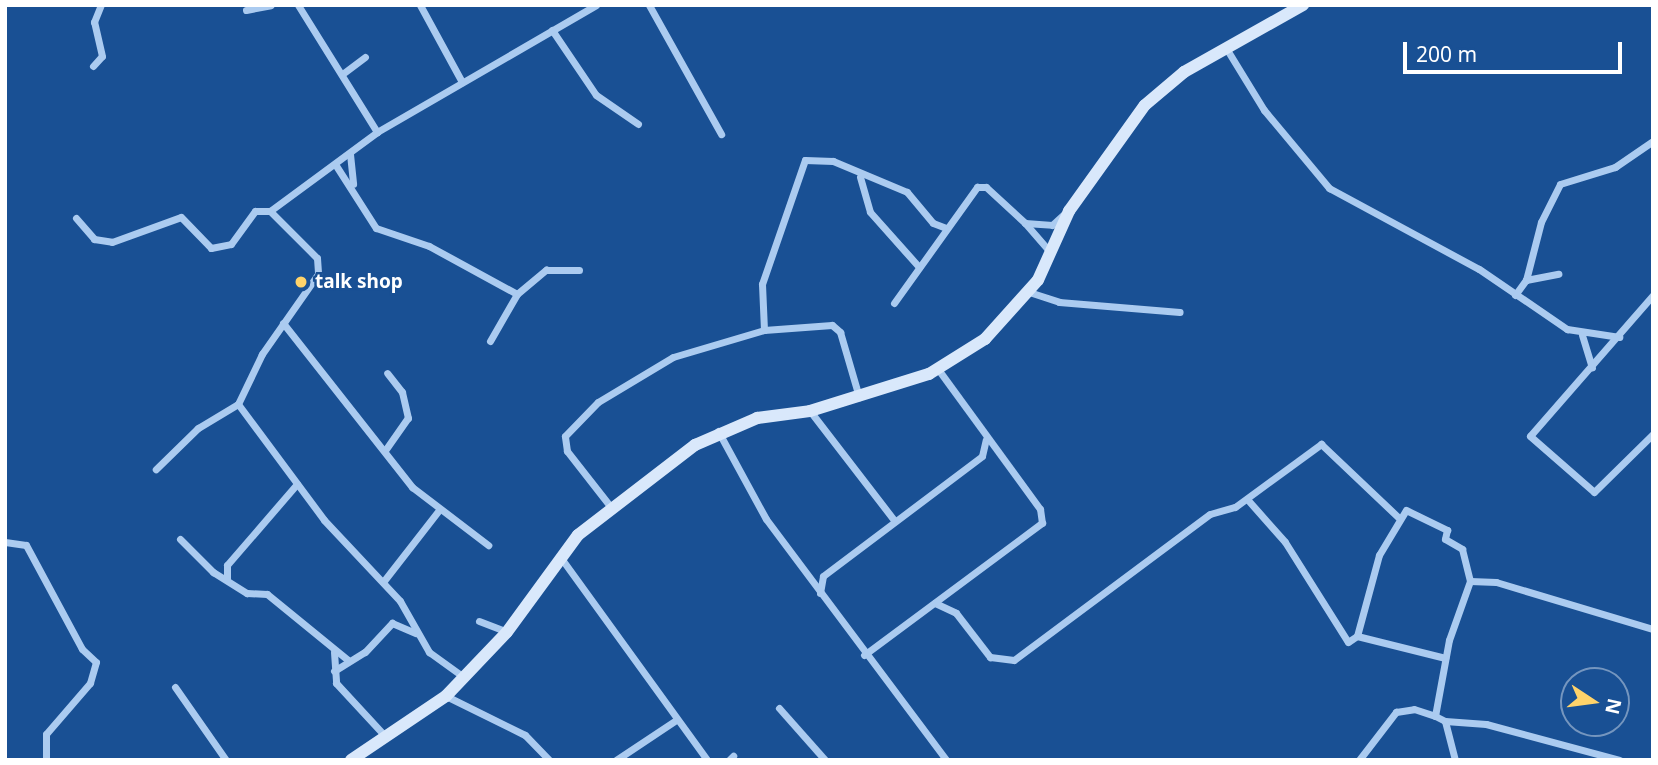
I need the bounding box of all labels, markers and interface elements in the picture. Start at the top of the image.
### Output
scale bar [1406,28,1625,72]
text: 200 m [1416,40,1477,68]
place label: talk shop [315,271,403,293]
marker: talk shop [293,274,309,290]
north arrow [1560,667,1630,737]
text: N [1599,696,1628,717]

